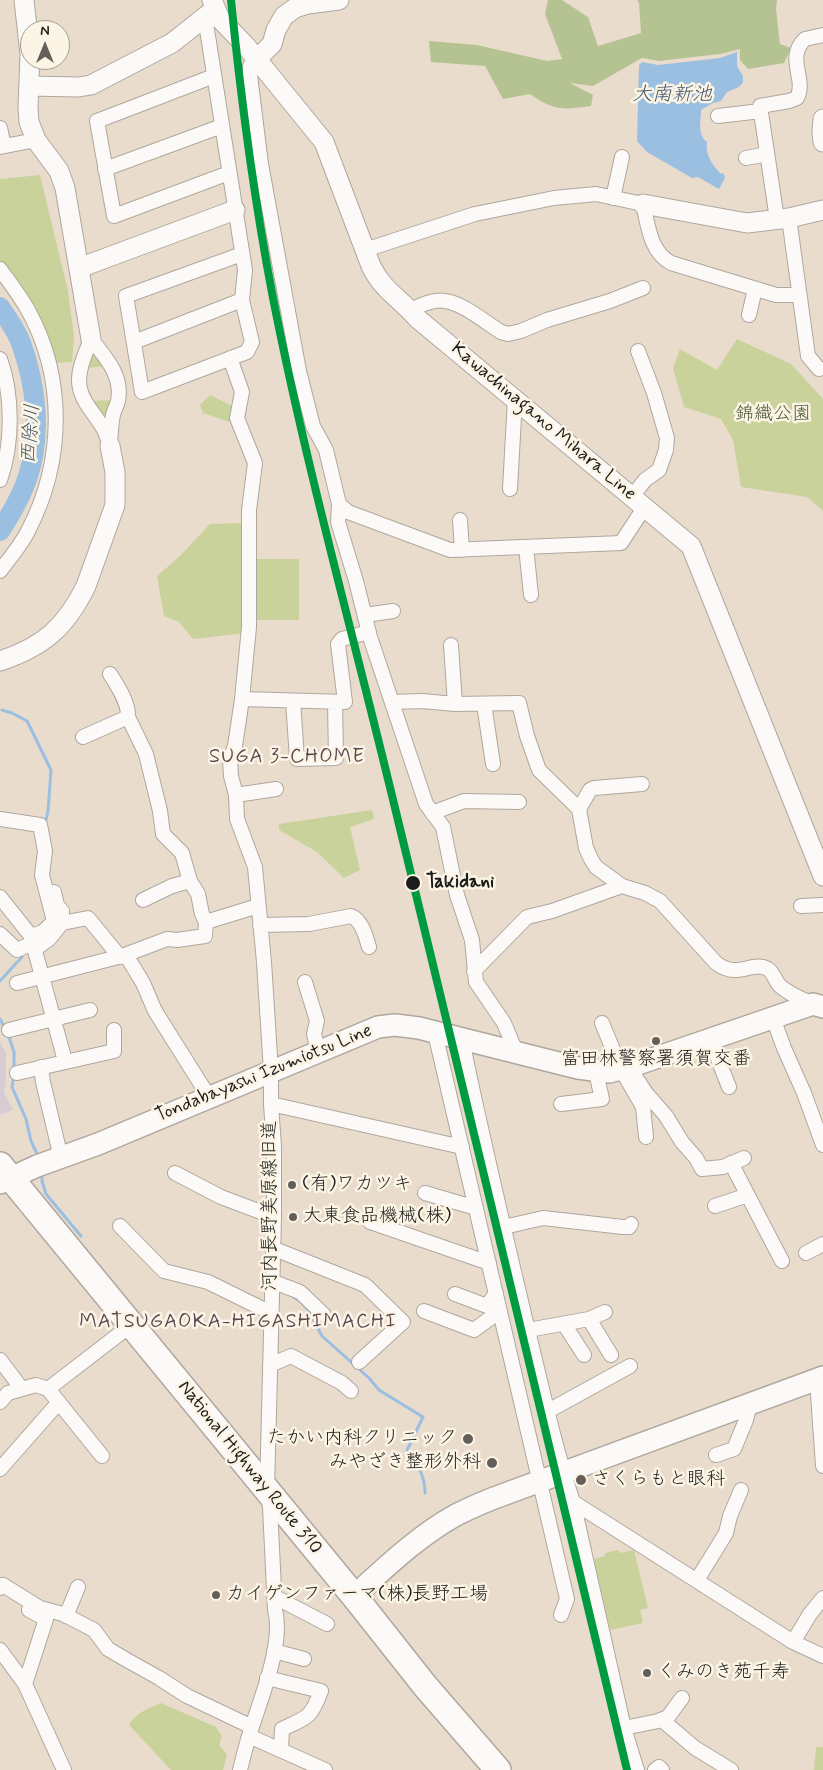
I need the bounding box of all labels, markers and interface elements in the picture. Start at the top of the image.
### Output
north arrow [20,20,70,70]
text: N [40,22,50,40]
water label: 大南新池 [632,84,712,108]
street label: Kawachinagano Mihara Line [446,338,640,506]
water label: 西除川 [18,403,46,465]
park label: 錦織公園 [735,404,811,426]
district label: SUGA 3-CHOME [208,746,366,770]
place label: Takidani [426,872,494,894]
marker: Takidani [404,874,422,892]
street label: Tondabayashi Izumiotsu Line [152,1020,376,1128]
marker: 富田林警察署須賀交番 [650,1035,662,1047]
place label: 富田林警察署須賀交番 [561,1049,751,1071]
street label: 河内長野美原線旧道 [260,1121,282,1291]
place label: (有)ワカツキ [302,1174,412,1196]
marker: (有)ワカツキ [286,1179,298,1191]
place label: 大東食品機械(株) [303,1206,451,1228]
marker: 大東食品機械(株) [287,1211,299,1223]
district label: MATSUGAOKA-HIGASHIMACHI [78,1311,398,1335]
street label: National Highway Route 310 [172,1377,326,1559]
place label: たかい内科クリニック [267,1428,457,1450]
marker: たかい内科クリニック [461,1432,475,1446]
place label: みやざき整形外科 [329,1452,481,1474]
marker: みやざき整形外科 [485,1456,499,1470]
place label: さくらもと眼科 [592,1469,725,1491]
marker: さくらもと眼科 [574,1473,588,1487]
place label: カイゲンファーマ(株)長野工場 [226,1584,488,1606]
marker: カイゲンファーマ(株)長野工場 [210,1589,222,1601]
place label: くみのき苑千寿 [657,1662,790,1684]
marker: くみのき苑千寿 [641,1667,653,1679]

